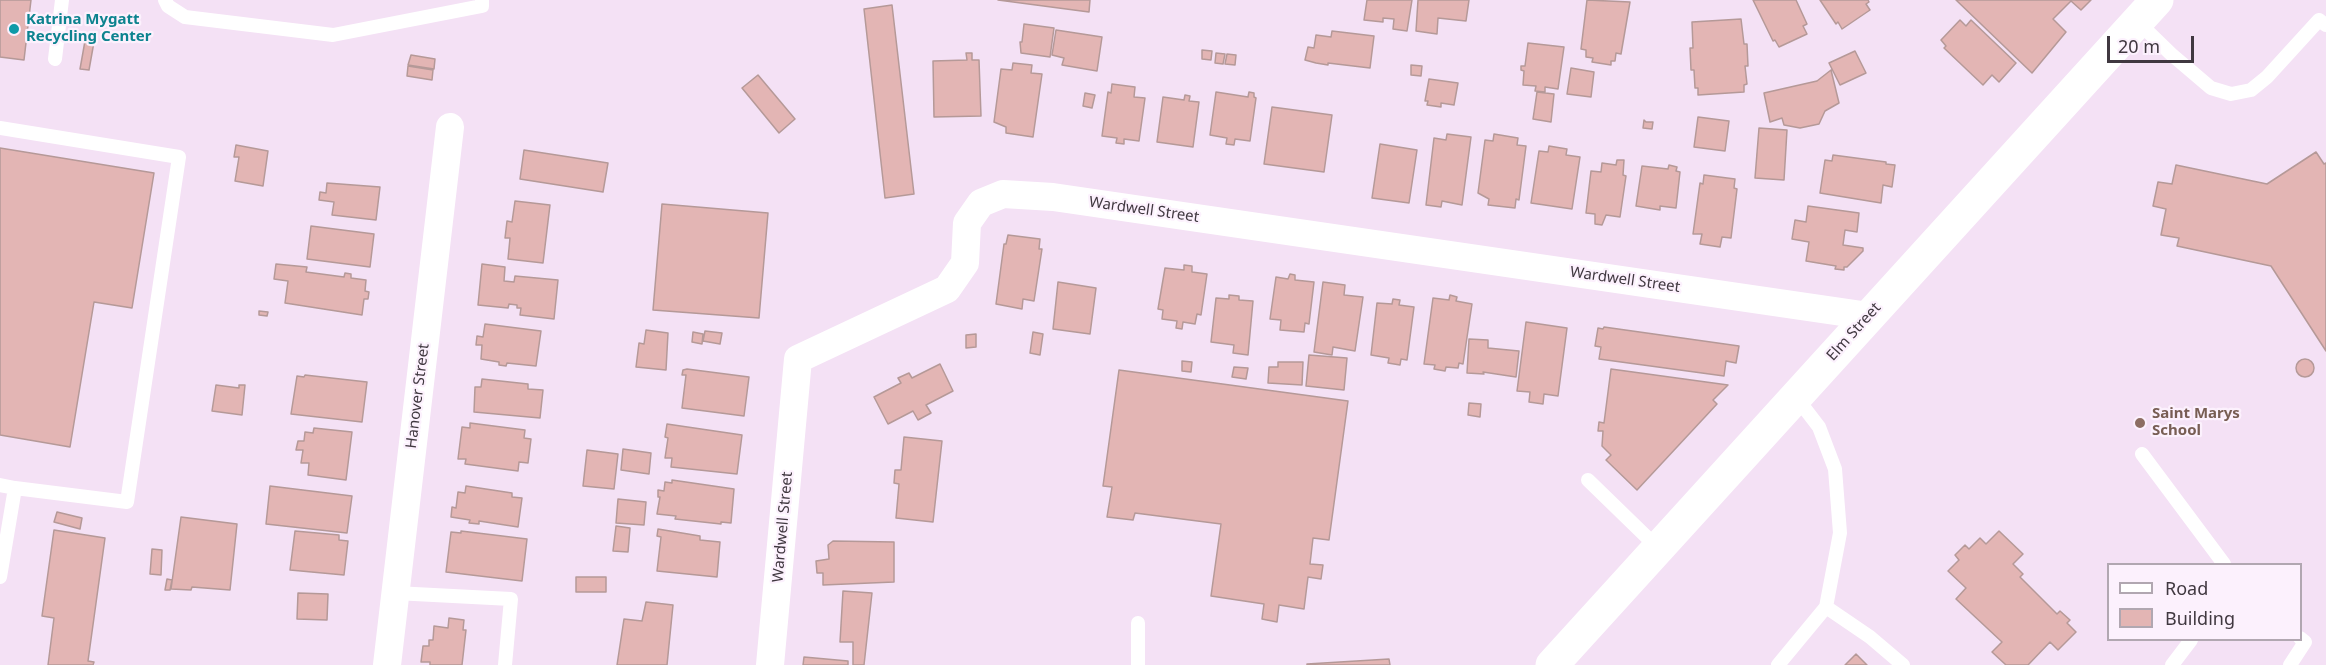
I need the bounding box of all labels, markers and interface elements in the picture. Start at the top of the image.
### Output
place label: Katrina Mygatt Recycling Center [26,11,151,46]
marker: Katrina Mygatt Recycling Center [7,22,21,36]
scale bar [2110,24,2197,62]
text: 20 m [2118,34,2160,58]
street label: Wardwell Street [1088,193,1200,227]
street label: Wardwell Street [1569,263,1681,297]
street label: Elm Street [1823,299,1885,365]
street label: Hanover Street [403,342,433,450]
place label: Saint Marys School [2152,405,2240,440]
marker: Saint Marys School [2133,416,2147,430]
street label: Wardwell Street [769,471,797,583]
legend [2107,563,2302,641]
text: Road [2165,576,2208,600]
text: Building [2165,606,2235,630]

